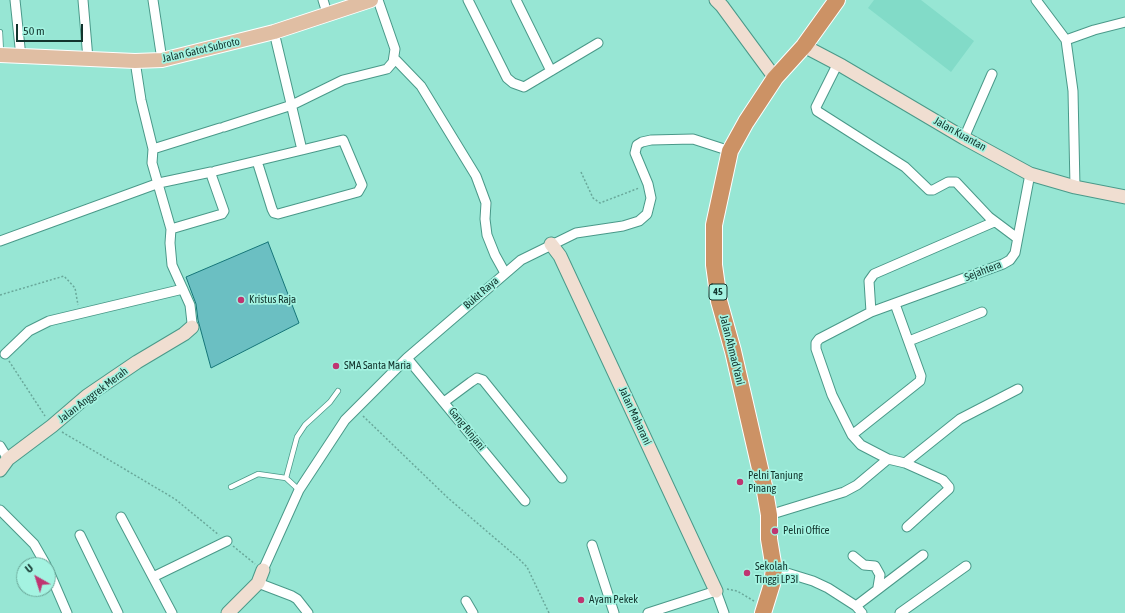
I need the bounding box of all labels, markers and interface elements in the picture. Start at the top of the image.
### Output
scale bar [18,16,85,42]
text: 50 m [23,24,45,38]
street label: Jalan Gatot Subroto [161,35,241,65]
street label: Jalan Kuantan [931,114,989,154]
street label: Sejahtera [963,258,1003,284]
street label: Bukit Raya [461,274,501,312]
road number: 45 [709,284,727,300]
place label: Kristus Raja [249,293,296,307]
marker: Kristus Raja [236,295,246,305]
street label: Jalan Ahmad Yani [717,314,747,386]
place label: SMA Santa Maria [344,359,411,373]
marker: SMA Santa Maria [331,361,341,371]
street label: Jalan Anggrek Merah [56,364,130,426]
street label: Jalan Maharani [616,385,654,447]
street label: Gang Rinjani [446,405,488,453]
place label: Pelni Tanjung Pinang [748,469,803,495]
marker: Pelni Tanjung Pinang [735,477,745,487]
place label: Pelni Office [783,524,830,538]
marker: Pelni Office [770,526,780,536]
north arrow [16,557,56,597]
place label: Sekolah Tinggi LP3I [755,560,798,586]
text: U [23,562,35,575]
marker: Sekolah Tinggi LP3I [742,568,752,578]
place label: Ayam Pekek [589,593,638,607]
marker: Ayam Pekek [576,595,586,605]

